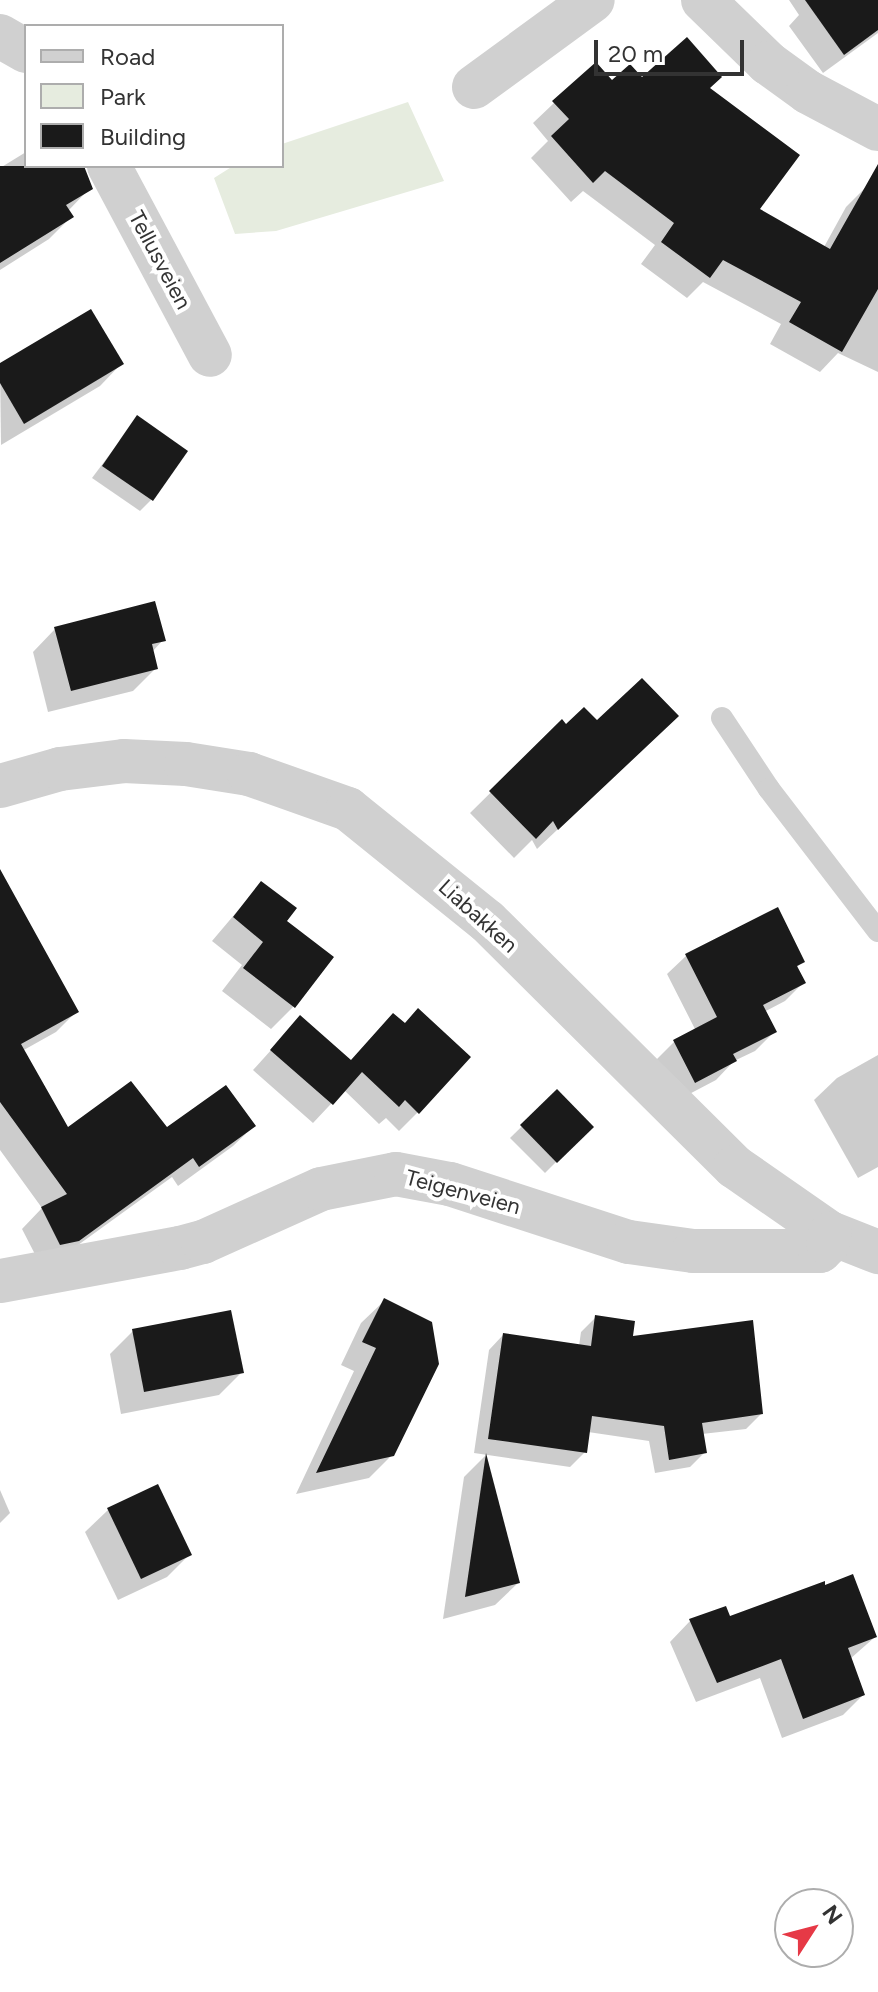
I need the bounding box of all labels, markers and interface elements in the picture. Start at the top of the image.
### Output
legend [24,24,284,168]
scale bar [598,24,748,74]
text: 20 m [608,39,663,68]
text: Road [100,42,155,71]
text: Park [100,82,146,111]
text: Building [100,122,186,151]
street label: Tellusveien [123,206,197,314]
street label: Liabakken [433,874,523,958]
street label: Teigenveien [403,1164,523,1220]
north arrow [774,1888,854,1968]
text: N [816,1900,848,1930]

